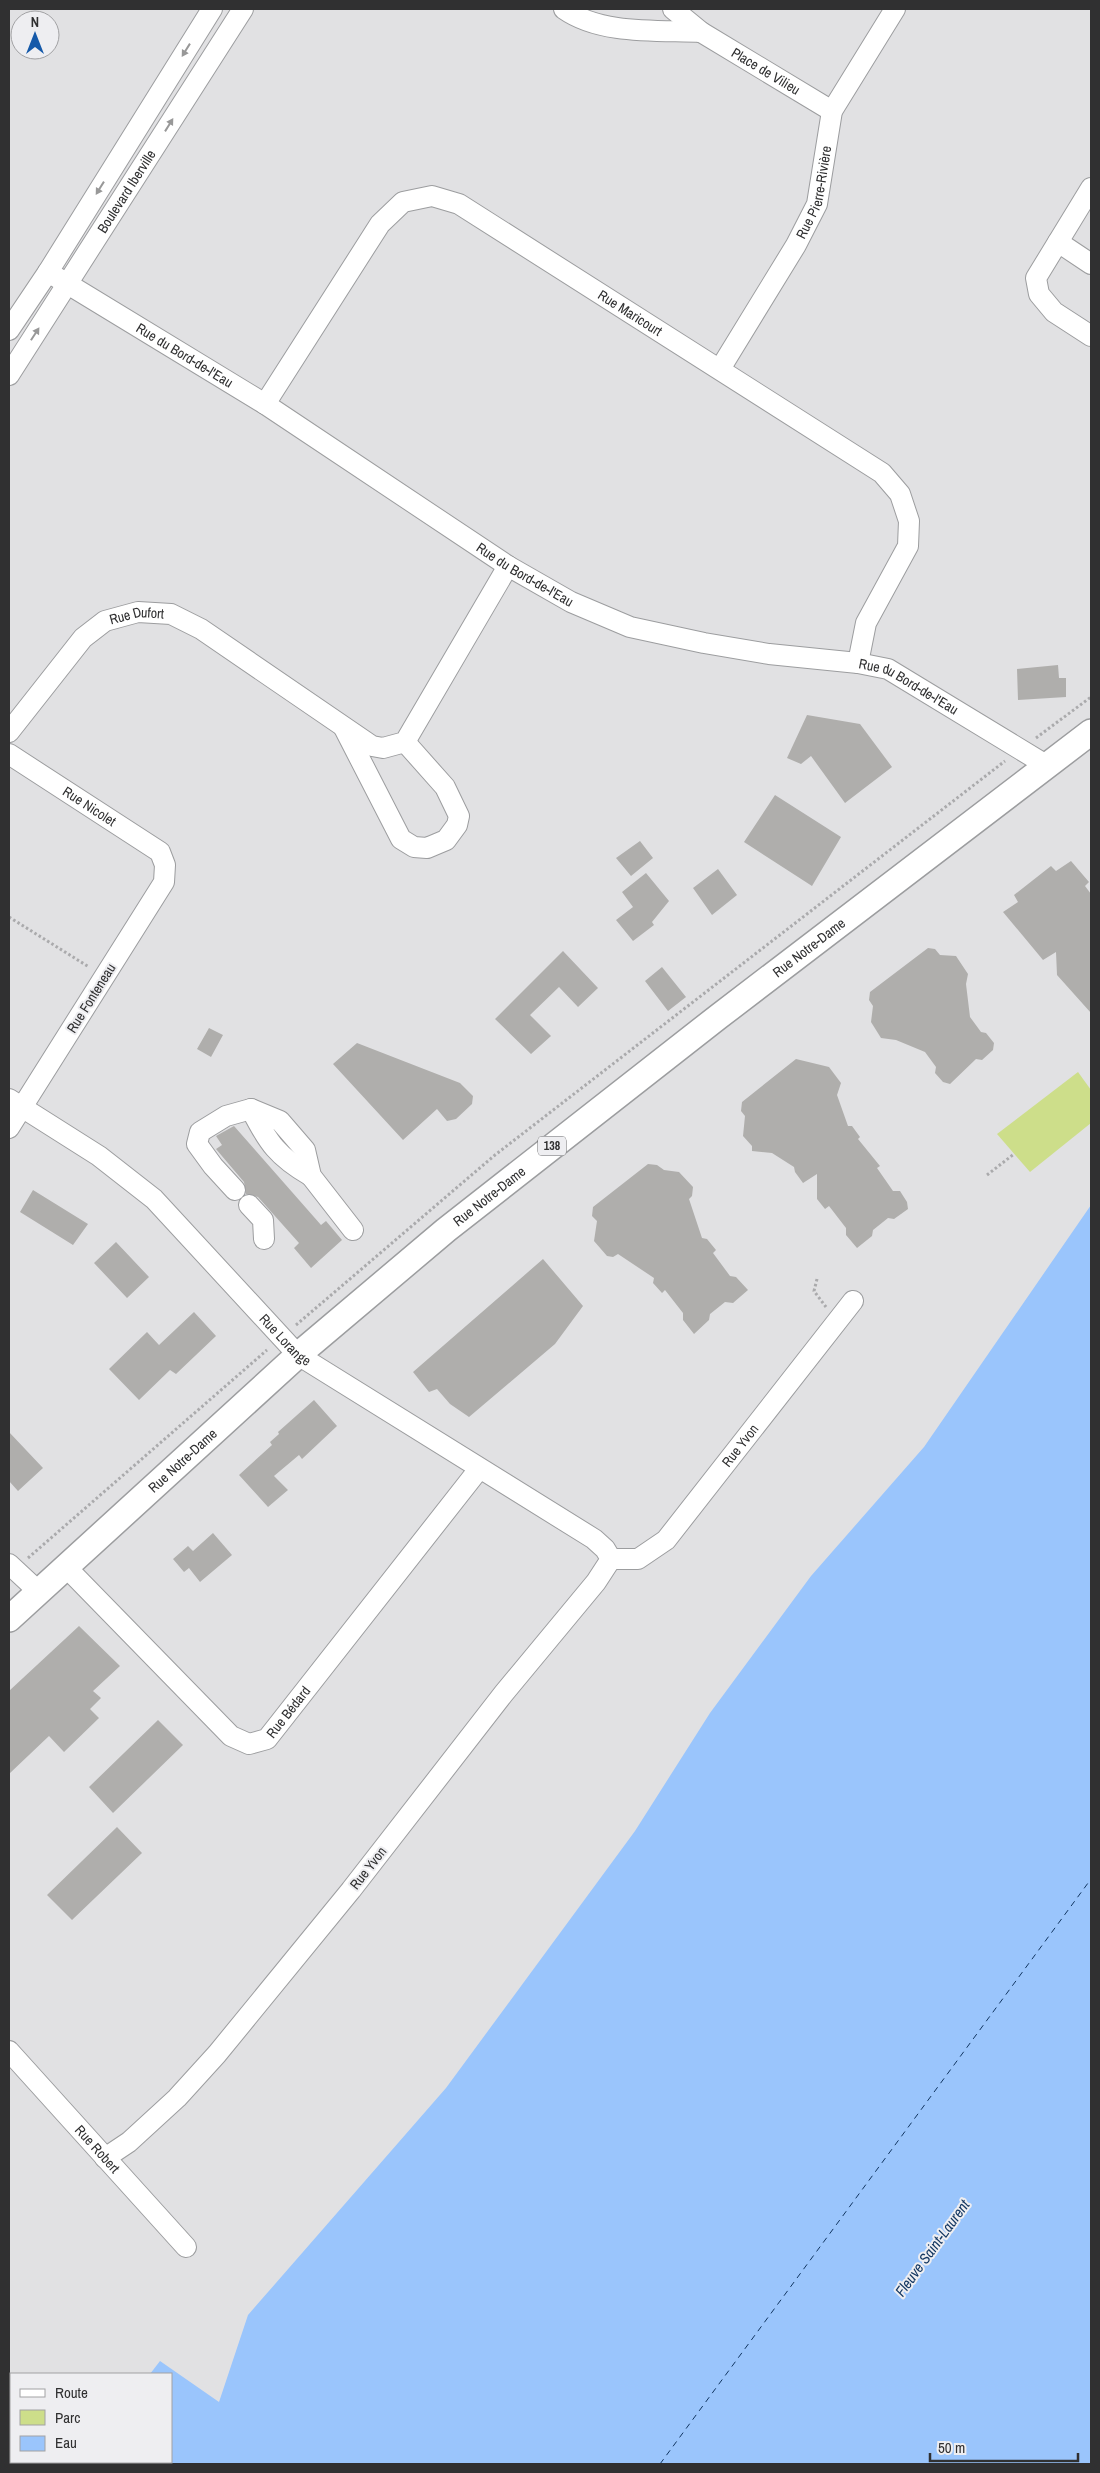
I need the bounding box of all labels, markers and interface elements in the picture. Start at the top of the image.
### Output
north arrow [10,10,60,60]
text: N [31,13,39,31]
street label: Place de Vilieu [728,43,804,99]
one-way arrow [181,44,191,57]
one-way arrow [165,118,174,131]
street label: Rue Pierre-Rivière [792,145,835,242]
street label: Boulevard Iberville [93,146,160,236]
one-way arrow [95,181,105,195]
street label: Rue Maricourt [595,286,666,340]
street label: Rue du Bord-de-l'Eau [133,319,236,391]
one-way arrow [31,327,40,341]
street label: Rue du Bord-de-l'Eau [473,538,577,611]
street label: Rue Dufort [107,602,165,628]
street label: Rue du Bord-de-l'Eau [857,654,962,719]
street label: Rue Nicolet [59,782,120,830]
street label: Rue Notre-Dame [769,914,849,981]
street label: Rue Fonteneau [63,960,119,1036]
road number: 138 [538,1136,566,1156]
street label: Rue Notre-Dame [449,1162,529,1230]
street label: Rue Lorange [256,1310,314,1370]
street label: Rue Yvon [718,1420,762,1470]
street label: Rue Notre-Dame [144,1425,221,1496]
street label: Rue Bédard [262,1682,314,1742]
street label: Rue Yvon [346,1843,390,1893]
street label: Rue Robert [71,2121,124,2177]
water label: Fleuve Saint-Laurent [890,2195,975,2301]
legend [10,2373,172,2463]
text: Route [55,2382,88,2403]
text: Parc [55,2407,80,2428]
scale bar [930,2430,1078,2462]
text: Eau [55,2432,77,2453]
text: 50 m [938,2437,965,2458]

